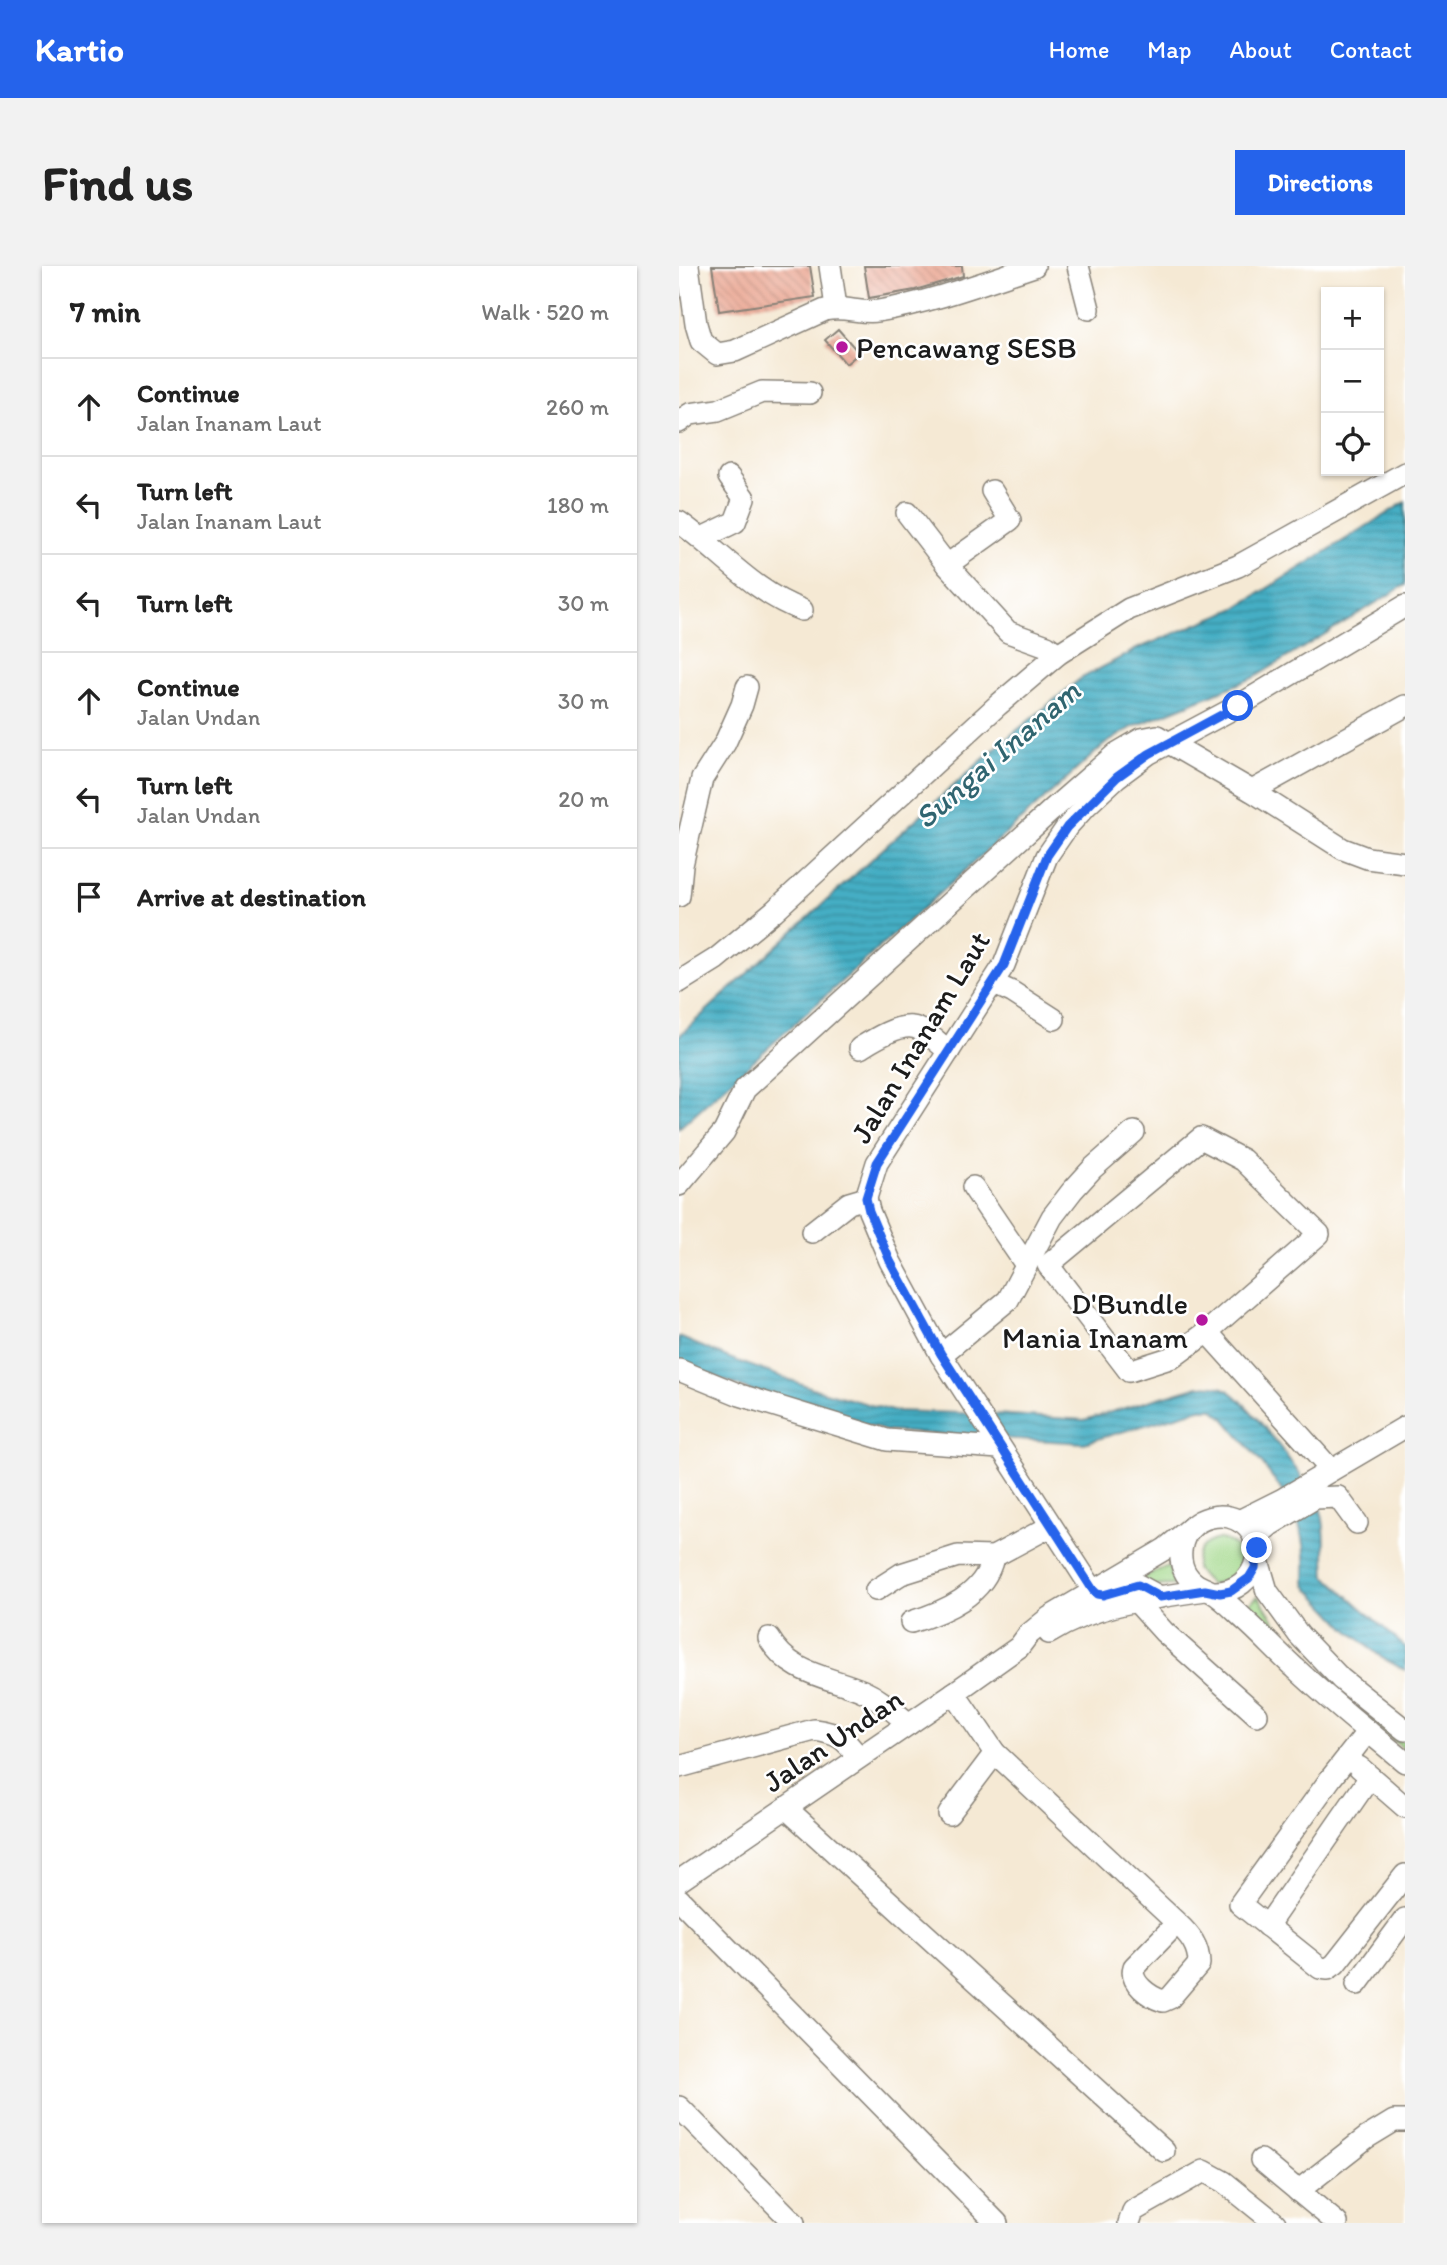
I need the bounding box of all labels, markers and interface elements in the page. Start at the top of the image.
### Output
text: Kartio [35,30,124,69]
text: Home [1049,35,1109,64]
text: Map [1147,35,1191,64]
text: About [1229,35,1292,64]
text: Contact [1330,35,1412,64]
button: Directions [1235,150,1405,215]
text: Find us [42,153,193,212]
map controls [1321,287,1384,476]
button: + [1321,287,1384,350]
text: 7 min [70,293,141,330]
text: Walk · 520 m [481,298,609,326]
place label: Pencawang SESB [856,329,1077,366]
marker: Pencawang SESB [834,339,850,355]
button: − [1321,350,1384,413]
text: Continue [137,377,240,409]
icon: ahead [70,388,108,426]
text: 260 m [546,393,609,421]
text: Jalan Inanam Laut [137,409,322,437]
button: locate [1321,413,1384,476]
text: Turn left [137,475,233,507]
icon: left [70,486,108,524]
text: 180 m [547,491,609,519]
text: Jalan Inanam Laut [137,507,322,535]
icon: left [70,584,108,622]
text: Turn left [137,587,233,619]
text: 30 m [558,589,609,617]
text: Continue [137,671,240,703]
water label: Sungai Inanam [906,671,1088,836]
icon: ahead [70,682,108,720]
text: 30 m [558,687,609,715]
route start [1222,690,1253,721]
text: Jalan Undan [137,703,260,731]
text: Turn left [137,769,233,801]
icon: left [70,780,108,818]
text: 20 m [558,785,609,813]
text: Jalan Undan [137,801,260,829]
icon: arrive [70,878,108,916]
text: Arrive at destination [137,881,366,913]
street label: Jalan Inanam Laut [842,924,998,1150]
place label: D'Bundle Mania Inanam [1002,1285,1188,1356]
marker: D'Bundle Mania Inanam [1194,1312,1210,1328]
route end [1241,1532,1272,1563]
street label: Jalan Undan [756,1680,910,1800]

